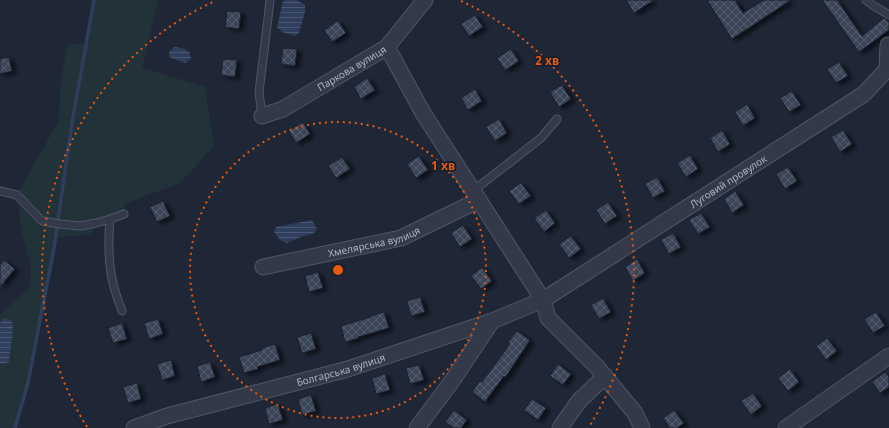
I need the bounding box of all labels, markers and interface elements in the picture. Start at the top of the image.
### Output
street label: Паркова вулиця [315,42,389,94]
text: 2 хв [535,52,559,69]
street label: Луговий провулок [687,151,770,211]
text: 1 хв [431,157,455,174]
street label: Хмелярська вулиця [327,223,422,260]
centre of rings [331,263,345,277]
street label: Болгарська вулиця [295,350,387,389]

